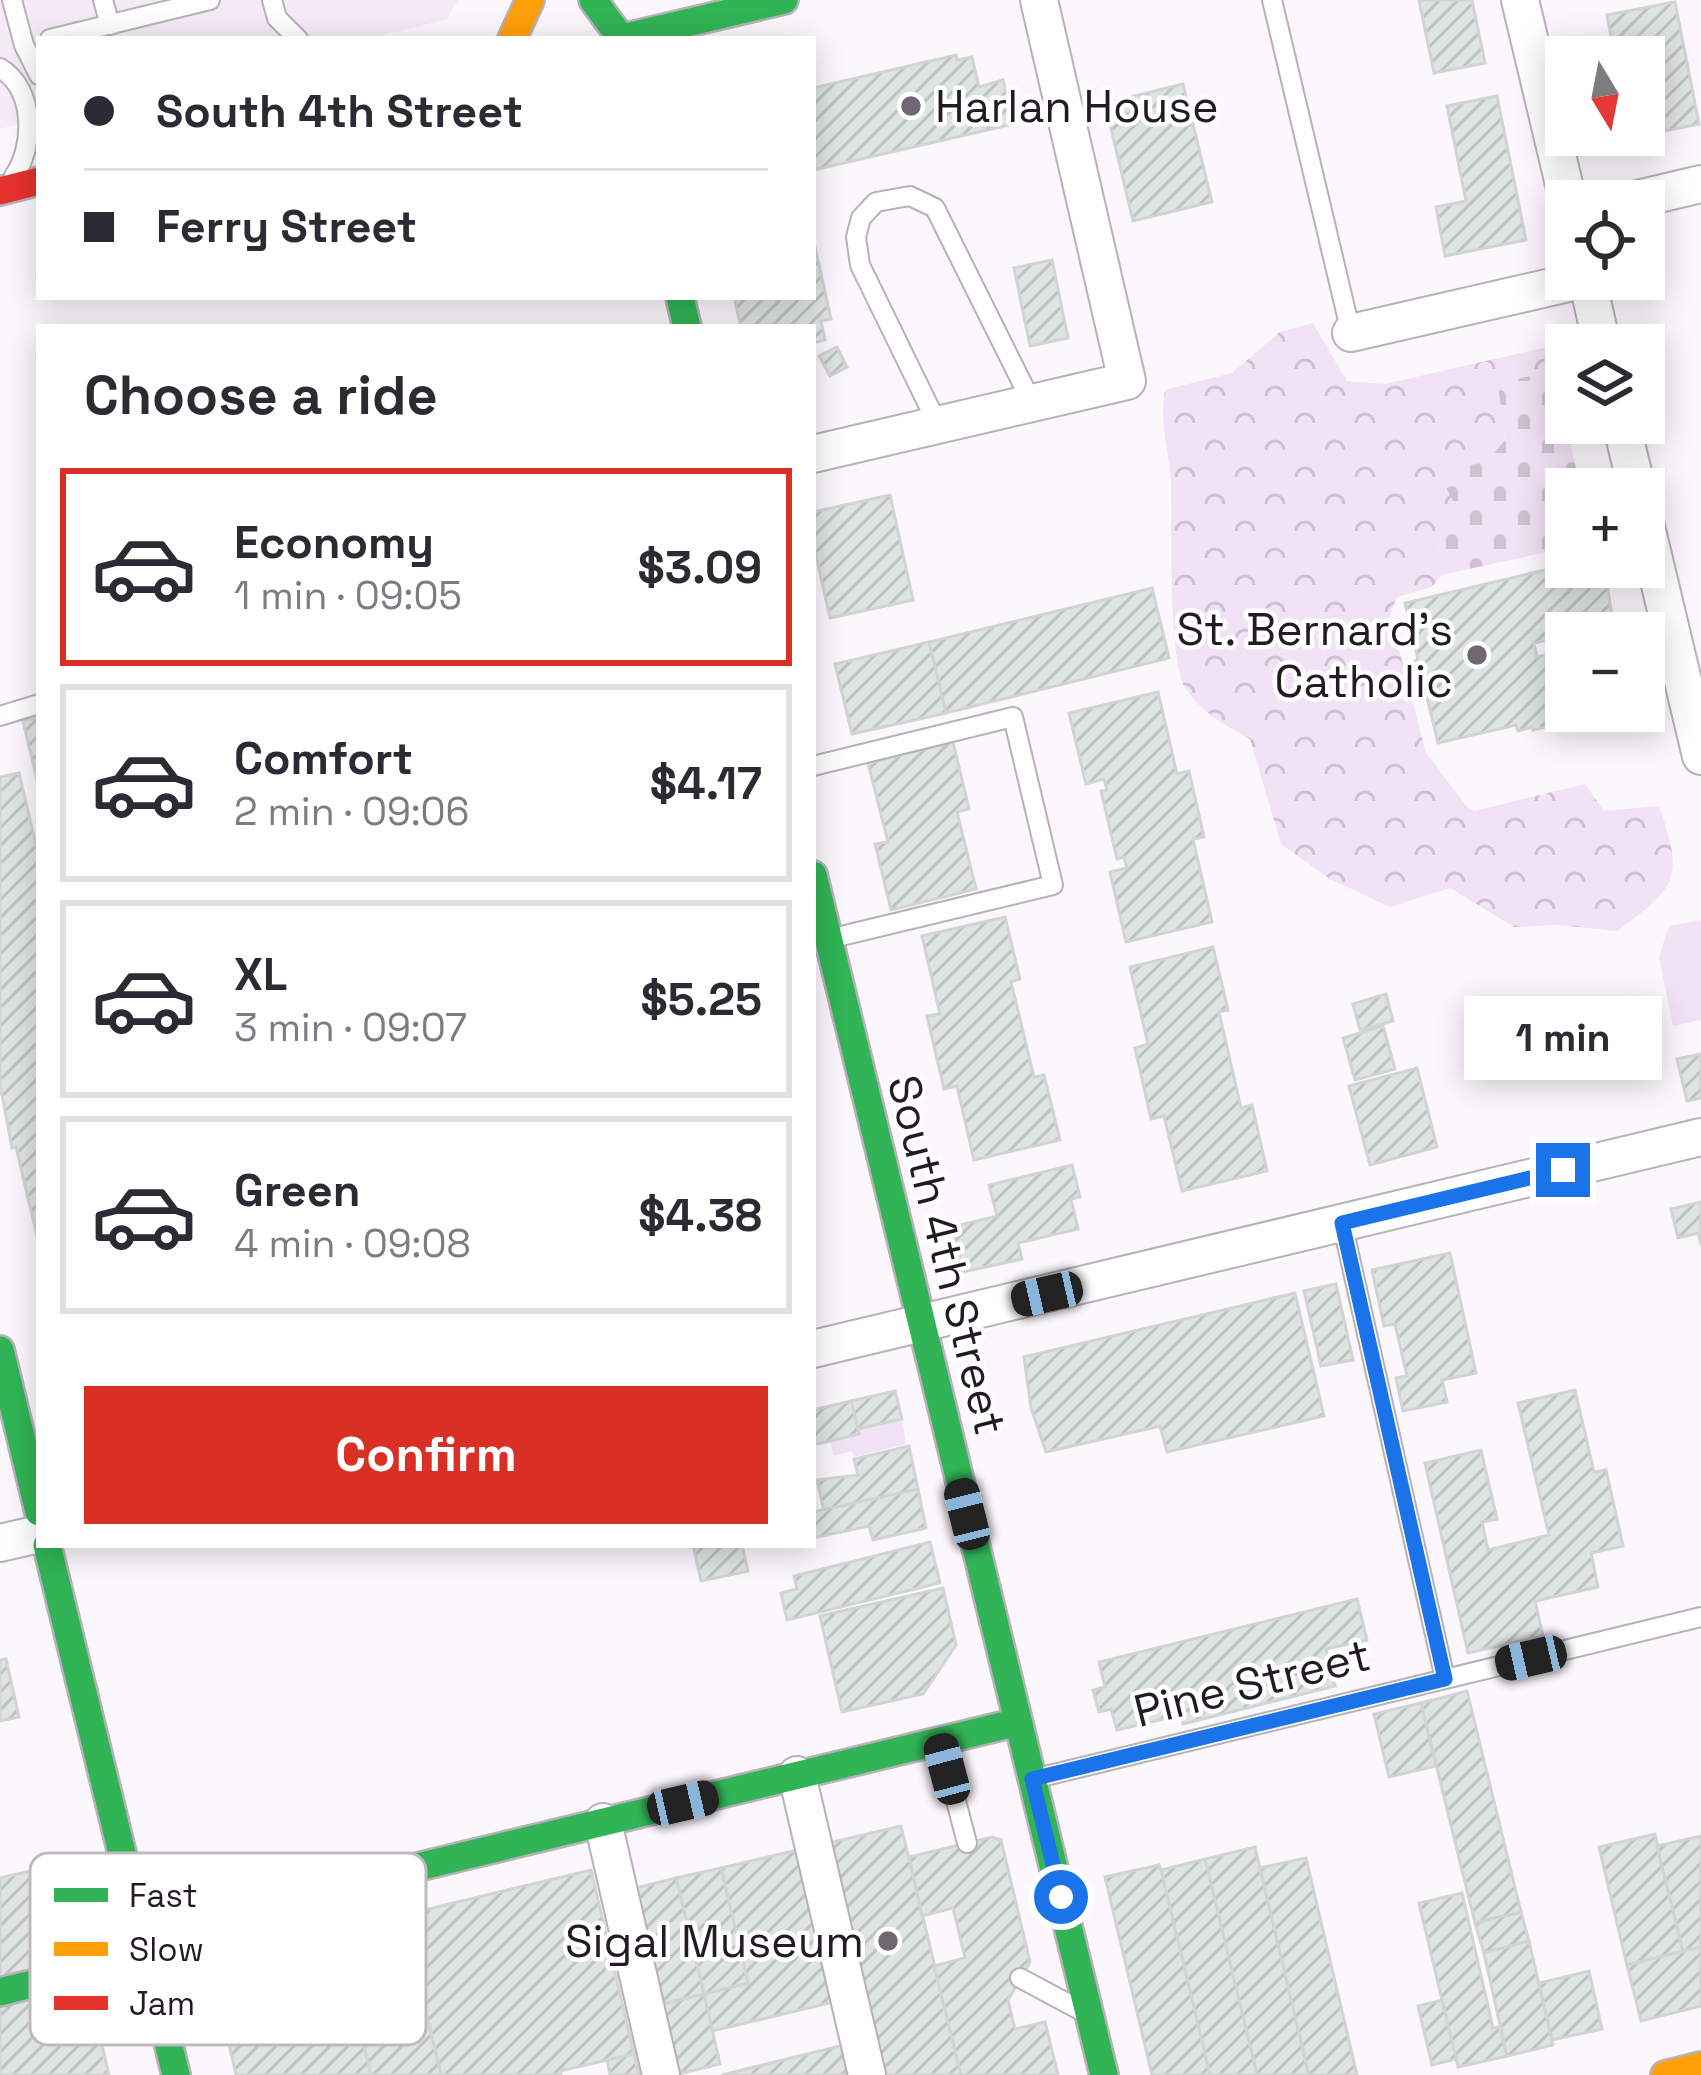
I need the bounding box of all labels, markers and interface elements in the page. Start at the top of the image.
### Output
north arrow [1545,36,1665,156]
map controls [1545,36,1665,732]
place label: Harlan House [935,78,1219,135]
text: South 4th Street [156,83,523,140]
marker: Harlan House [898,93,924,119]
button: locate [1545,180,1665,300]
text: Ferry Street [156,198,417,255]
button: layers [1545,324,1665,444]
text: Choose a ride [84,361,438,430]
button: + [1545,468,1665,588]
icon: car [90,513,198,621]
text: Economy [234,514,434,571]
text: $3.09 [638,539,762,596]
text: 1 min · 09:05 [234,571,462,620]
place label: St. Bernard's Catholic [1176,601,1453,710]
button: − [1545,612,1665,732]
marker: St. Bernard's Catholic [1464,642,1490,668]
icon: car [90,729,198,837]
text: Comfort [234,730,413,787]
text: $4.17 [650,755,762,812]
text: 2 min · 09:06 [234,787,469,836]
icon: car [90,945,198,1053]
text: XL [234,946,287,1003]
text: $5.25 [641,971,762,1028]
callout: 1 min [1464,996,1662,1080]
text: 3 min · 09:07 [234,1003,467,1052]
text: 1 min [1515,1013,1611,1062]
street label: South 4th Street [875,1069,1019,1441]
route end [1536,1143,1590,1197]
icon: car [90,1161,198,1269]
text: Green [234,1162,360,1219]
text: $4.38 [638,1187,762,1244]
text: 4 min · 09:08 [234,1219,471,1268]
car [1008,1268,1086,1320]
button: Confirm [84,1386,768,1524]
car [941,1475,993,1553]
street label: Pine Street [1128,1626,1376,1740]
car [1492,1632,1570,1684]
car [920,1730,974,1808]
car [644,1777,722,1829]
legend [30,1853,426,2045]
route start [1034,1870,1088,1924]
text: Fast [129,1875,198,1917]
place label: Sigal Museum [565,1913,864,1970]
marker: Sigal Museum [875,1928,901,1954]
text: Slow [129,1929,204,1971]
text: Jam [129,1983,195,2025]

